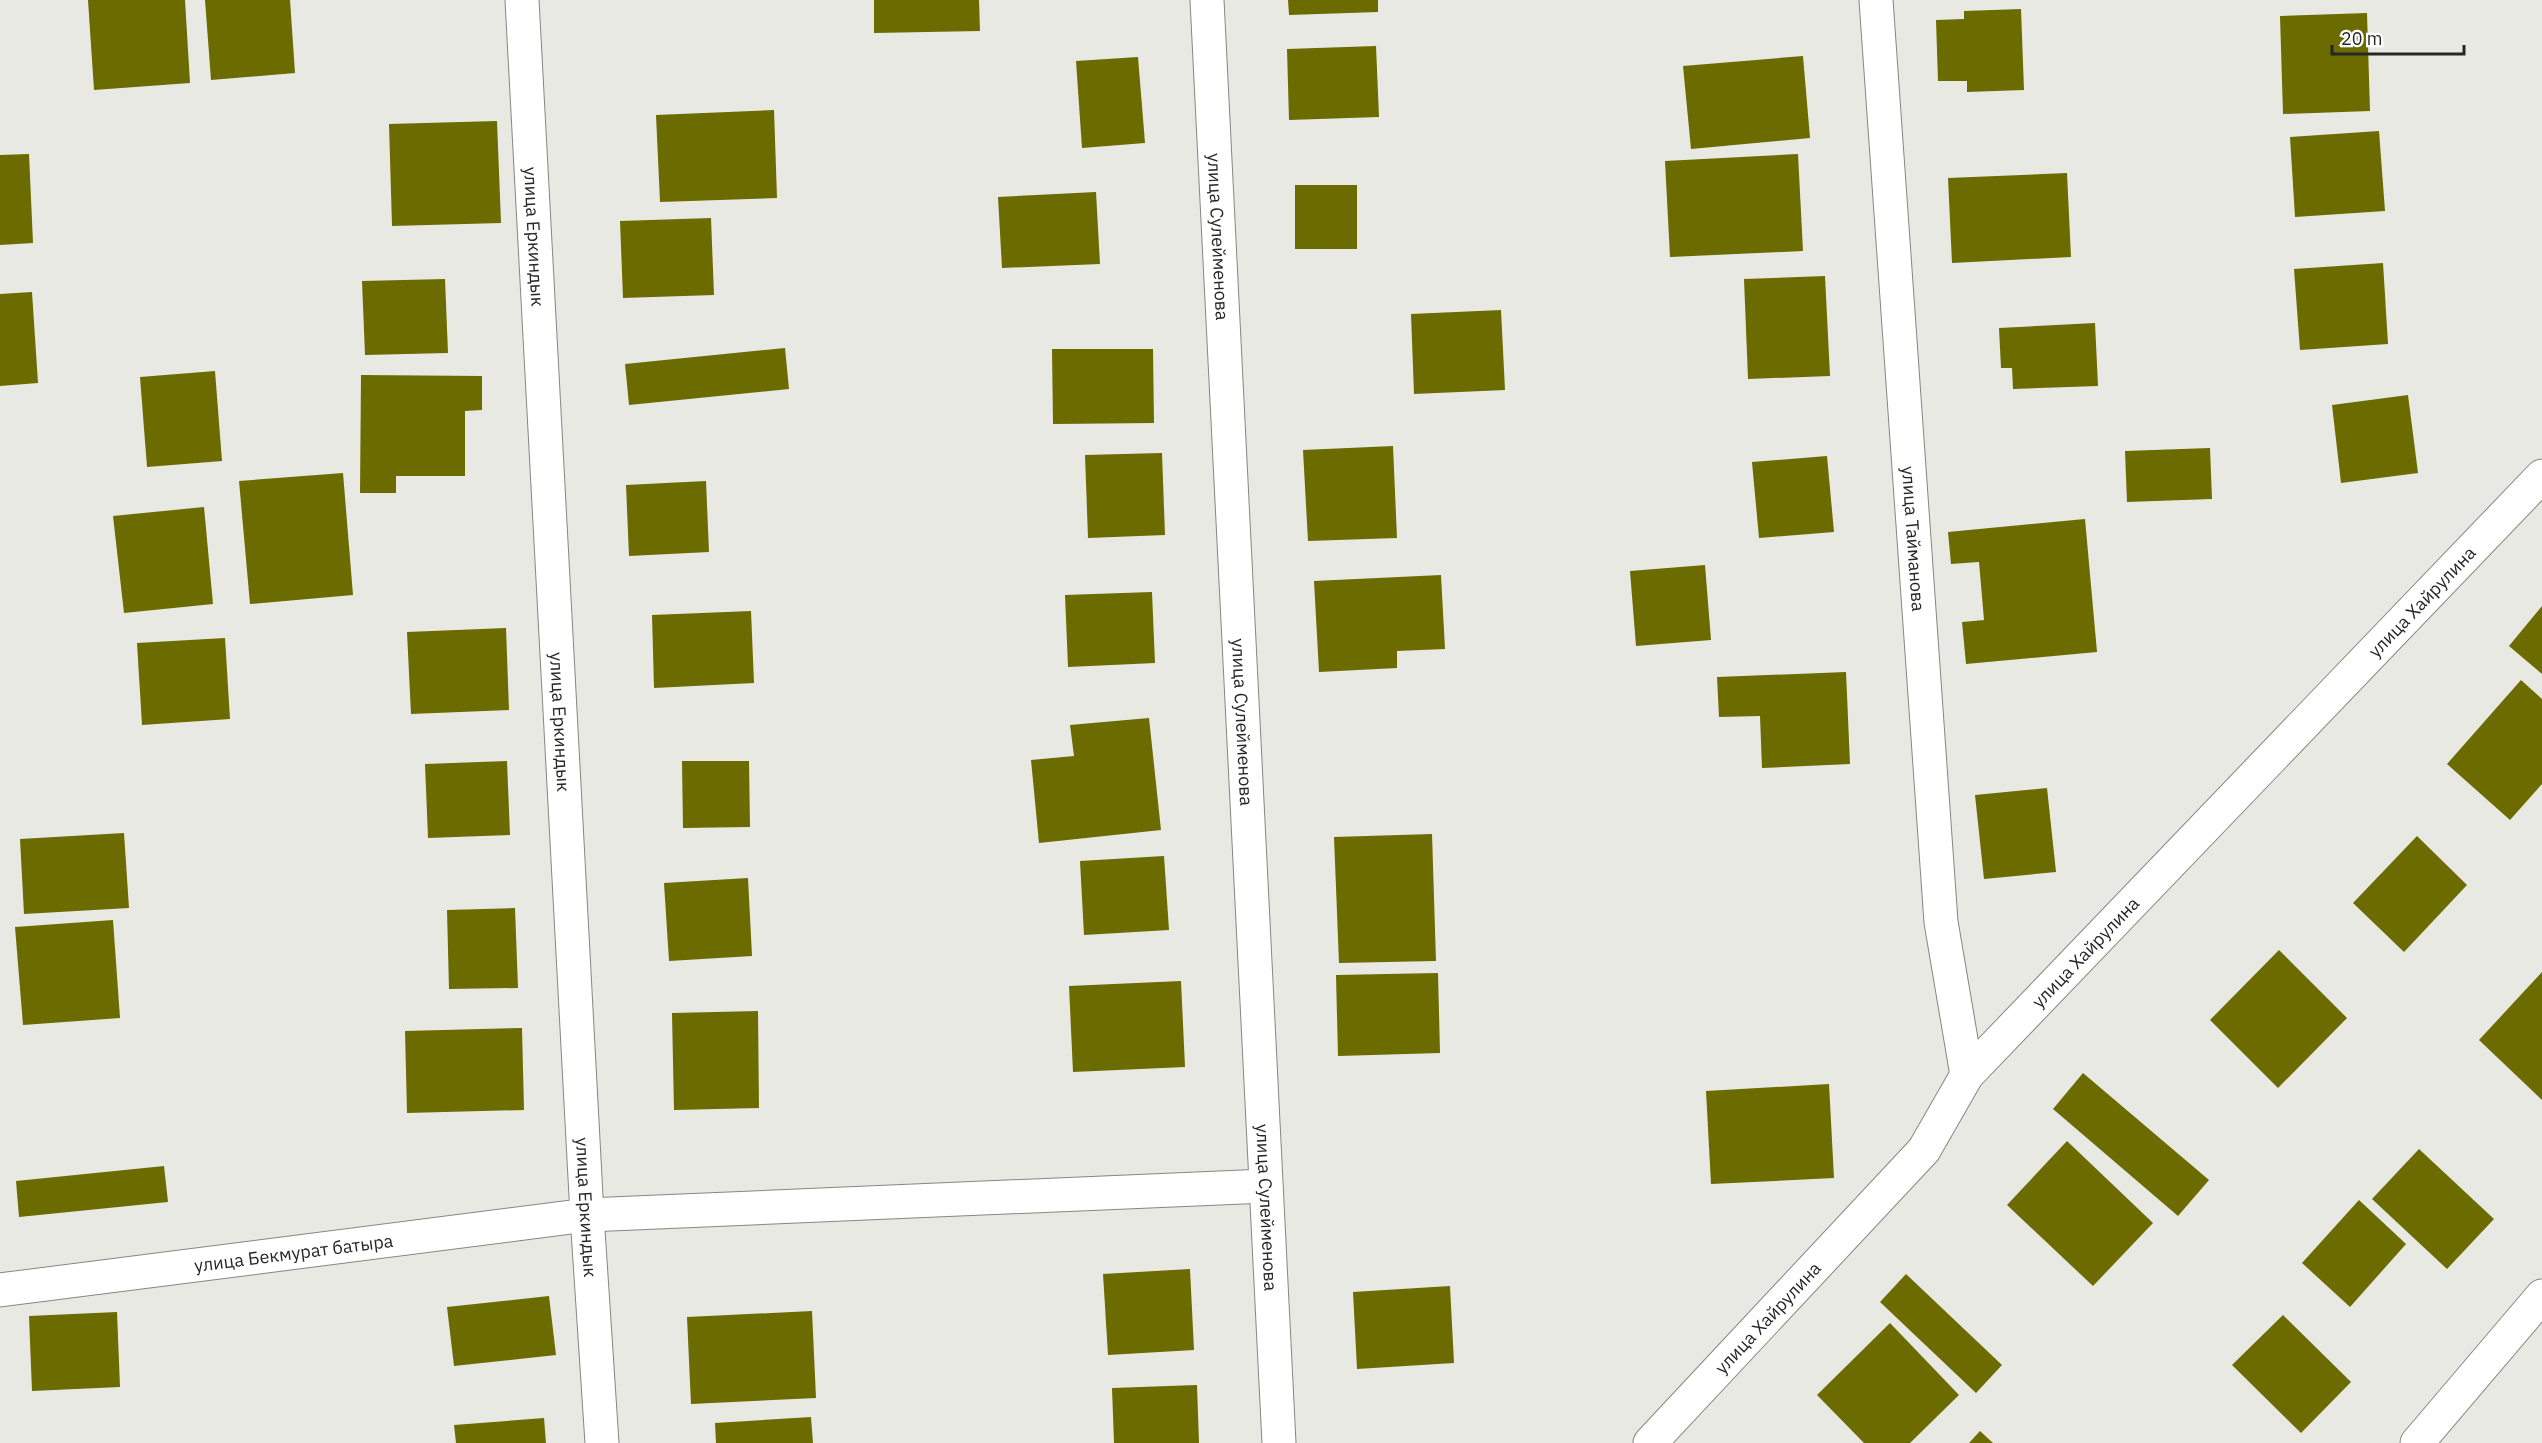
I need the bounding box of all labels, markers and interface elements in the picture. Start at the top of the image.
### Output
scale bar [2332,18,2464,56]
text: 20 m [2341,27,2383,50]
street label: улица Сулейменова [1203,153,1234,321]
street label: улица Еркиндык [519,166,550,307]
street label: улица Тайманова [1897,465,1931,613]
street label: улица Хайрулина [2363,541,2480,662]
street label: улица Сулейменова [1227,638,1259,807]
street label: улица Еркиндык [545,652,576,793]
street label: улица Хайрулина [2026,891,2144,1012]
street label: улица Сулейменова [1252,1123,1283,1292]
street label: улица Еркиндык [571,1137,603,1278]
street label: улица Бекмурат батыра [193,1228,395,1277]
street label: улица Хайрулина [1709,1256,1826,1378]

